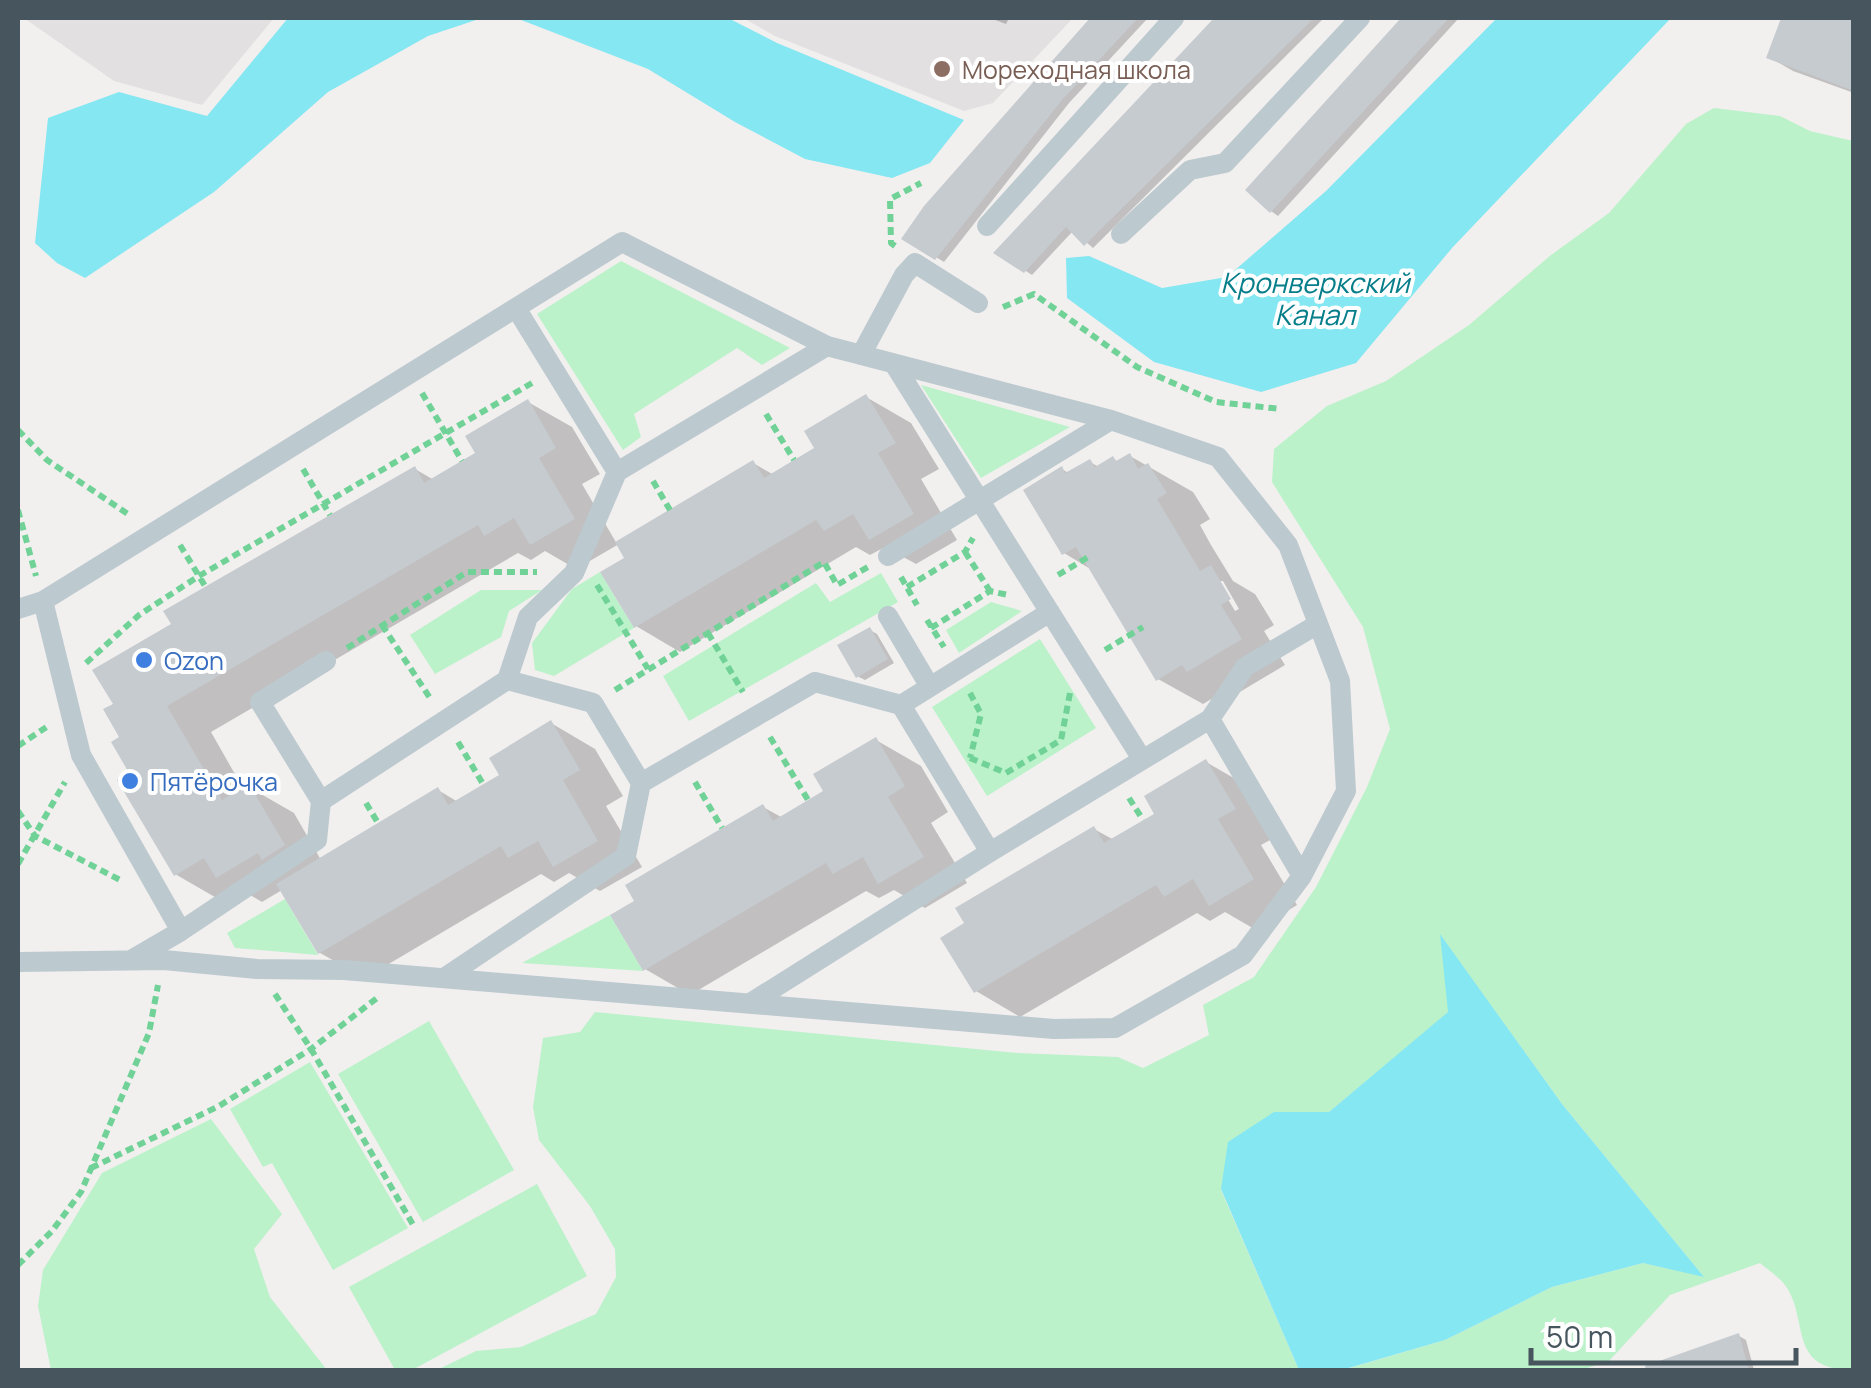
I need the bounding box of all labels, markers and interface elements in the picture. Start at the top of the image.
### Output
place label: Мореходная школа [962,52,1191,87]
marker: Мореходная школа [931,58,953,80]
water label: Кронверкский Канал [1220,263,1412,333]
place label: Ozon [164,643,224,678]
marker: Ozon [133,649,155,671]
place label: Пятёрочка [150,764,278,799]
marker: Пятёрочка [119,770,141,792]
scale bar [1531,1303,1796,1365]
text: 50 m [1546,1316,1613,1357]

